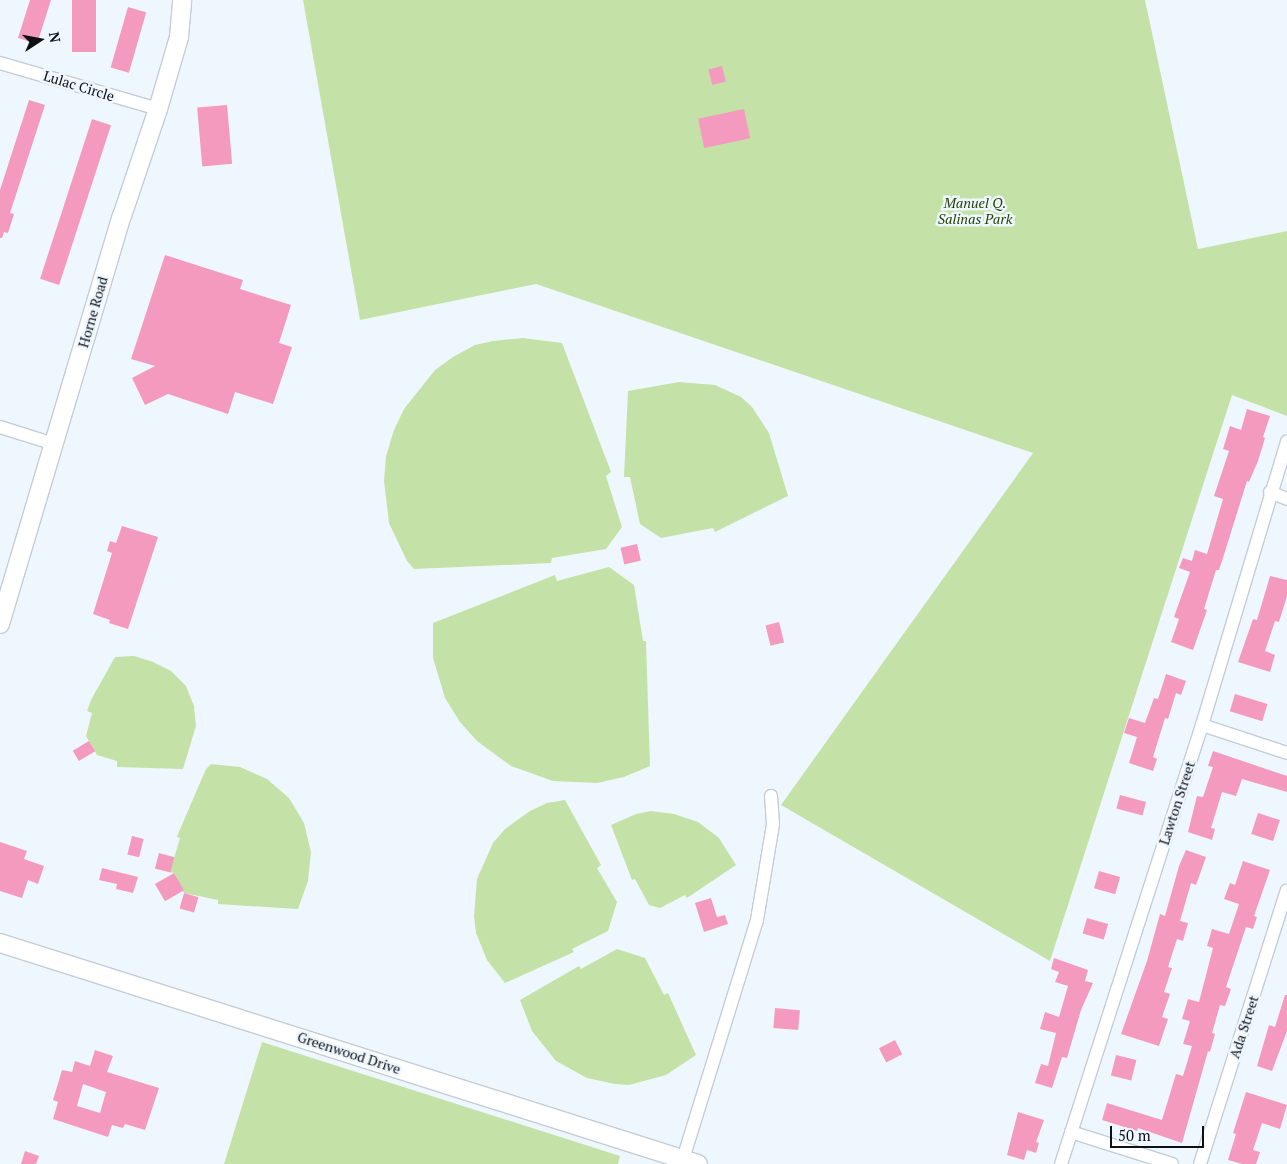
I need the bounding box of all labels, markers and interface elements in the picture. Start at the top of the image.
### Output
north arrow [15,15,65,65]
text: N [45,30,66,44]
street label: Lulac Circle [41,67,117,105]
park label: Manuel Q. Salinas Park [938,195,1012,228]
street label: Horne Road [75,274,111,350]
street label: Lawton Street [1156,759,1198,847]
street label: Ada Street [1226,993,1262,1061]
street label: Greenwood Drive [295,1028,403,1078]
scale bar [1112,1116,1206,1148]
text: 50 m [1118,1125,1151,1145]

